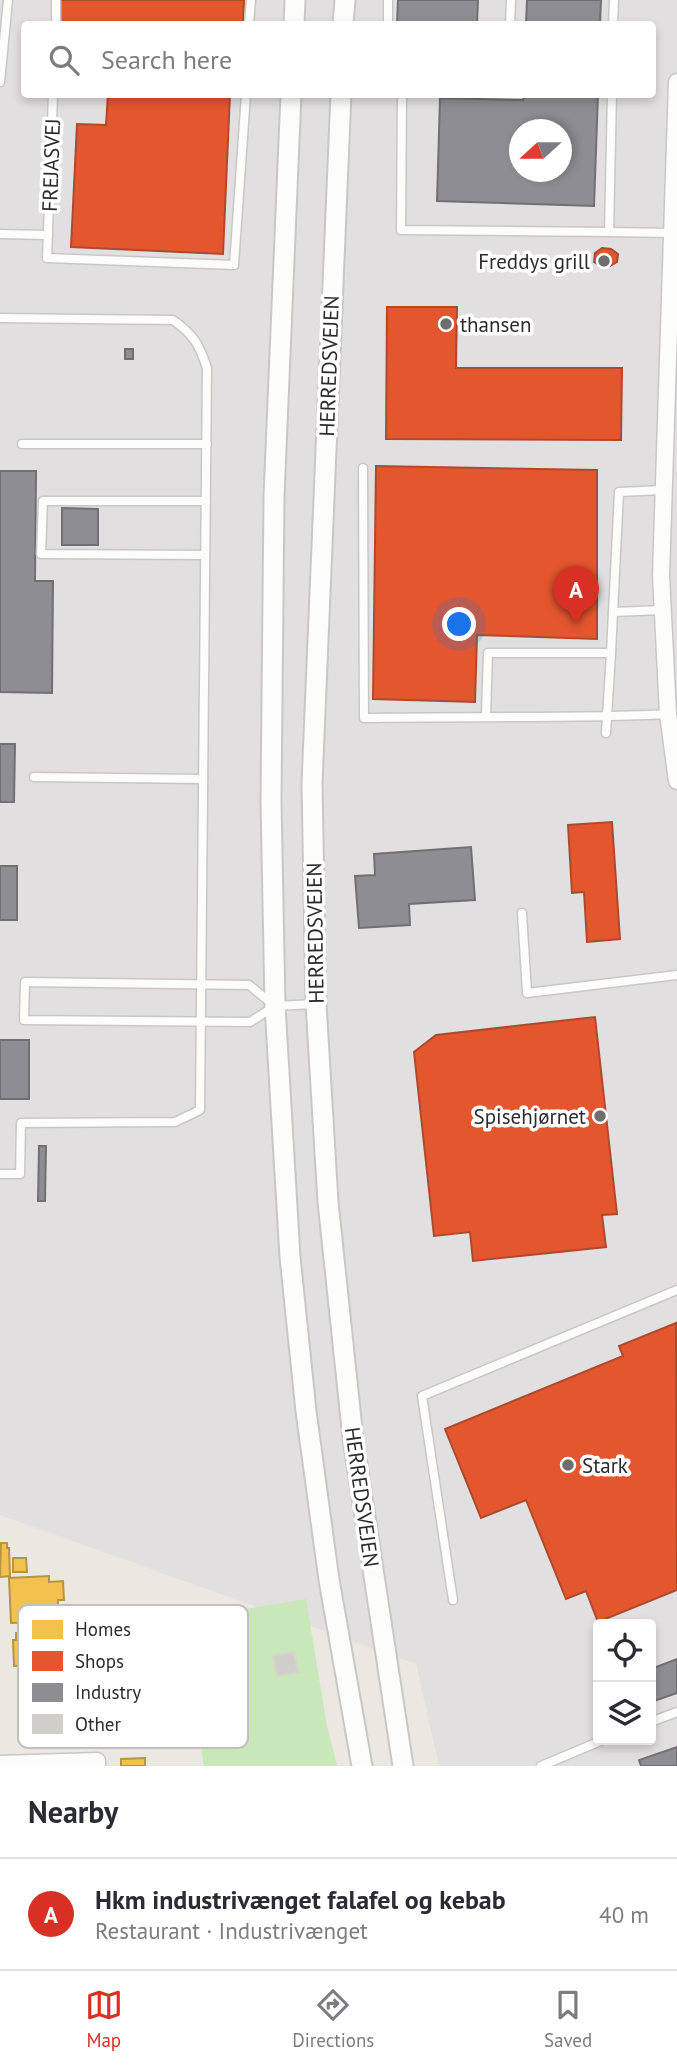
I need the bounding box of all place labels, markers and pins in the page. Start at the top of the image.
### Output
place label: Freddys grill [478,248,590,275]
marker: Freddys grill [596,253,612,269]
place label: thansen [460,311,532,338]
marker: thansen [438,316,454,332]
pin: A [553,566,599,624]
place label: Spisehjørnet [474,1103,586,1130]
marker: Spisehjørnet [592,1108,608,1124]
place label: Stark [582,1452,628,1479]
marker: Stark [560,1457,576,1473]

